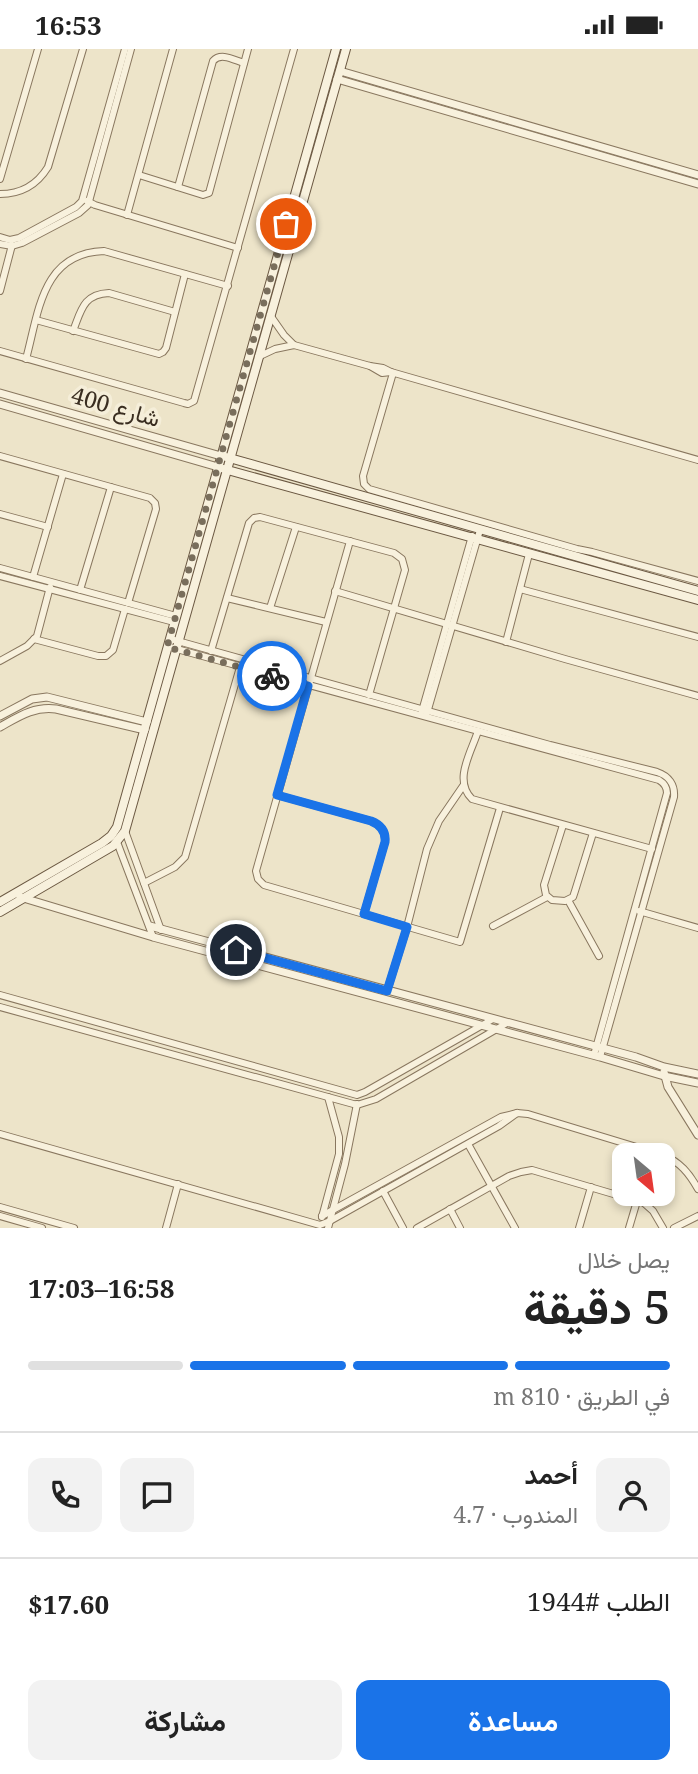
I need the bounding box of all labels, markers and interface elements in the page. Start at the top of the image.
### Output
text: 16:53 [35,7,102,43]
pin [256,194,316,254]
icon: bag [267,205,305,243]
street label: شارع 400 [68,378,164,435]
courier [237,641,307,711]
icon: bike [253,657,291,695]
pin [206,920,266,980]
icon: home [217,931,255,969]
north arrow [612,1143,676,1206]
map controls [612,1143,675,1206]
text: يصل خلال [578,1243,670,1275]
text: 16:58–17:03 [28,1270,174,1306]
text: 5 دقيقة [524,1275,670,1337]
text: في الطريق · 810 m [493,1380,670,1412]
text: أحمد [525,1456,578,1492]
button: phone [28,1458,102,1532]
button: chat [120,1458,194,1532]
button: person [596,1458,670,1532]
text: المندوب · 4.7 [453,1498,578,1530]
text: الطلب #1944 [527,1583,670,1619]
text: $17.60 [28,1586,109,1622]
button: مشاركة [28,1680,342,1760]
button: مساعدة [356,1680,670,1760]

